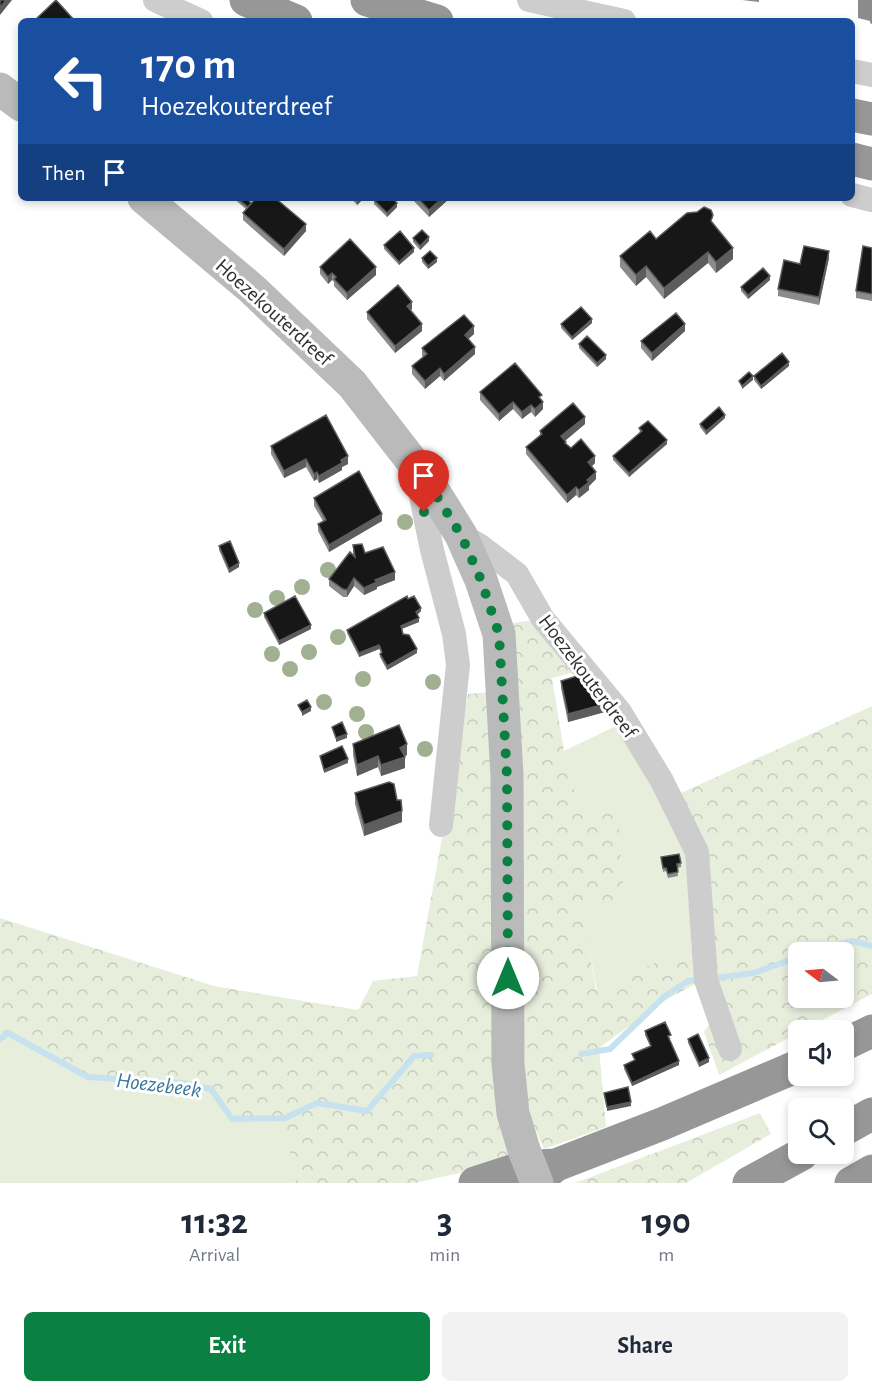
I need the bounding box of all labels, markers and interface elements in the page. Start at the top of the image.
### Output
icon: left [42,42,120,120]
text: 170 m [141,44,236,86]
text: Hoezekouterdreef [141,93,332,120]
icon: arrive [98,156,131,189]
text: Then [42,162,86,184]
street label: Hoezekouterdreef [211,255,337,371]
pin [398,450,449,512]
icon: arrive [407,459,440,492]
street label: Hoezekouterdreef [535,611,642,743]
north arrow [788,942,854,1008]
map controls [788,942,854,1164]
position arrow [476,946,540,1010]
button: sound [788,1020,854,1086]
water label: Hoezebeek [115,1069,202,1101]
button: search [788,1098,854,1164]
text: 11:32 [181,1204,248,1240]
text: 3 [437,1204,453,1240]
text: 190 [642,1204,691,1240]
text: Arrival [189,1245,240,1265]
text: min [429,1245,460,1265]
text: m [658,1245,674,1265]
button: Exit [24,1312,430,1381]
button: Share [442,1312,848,1381]

